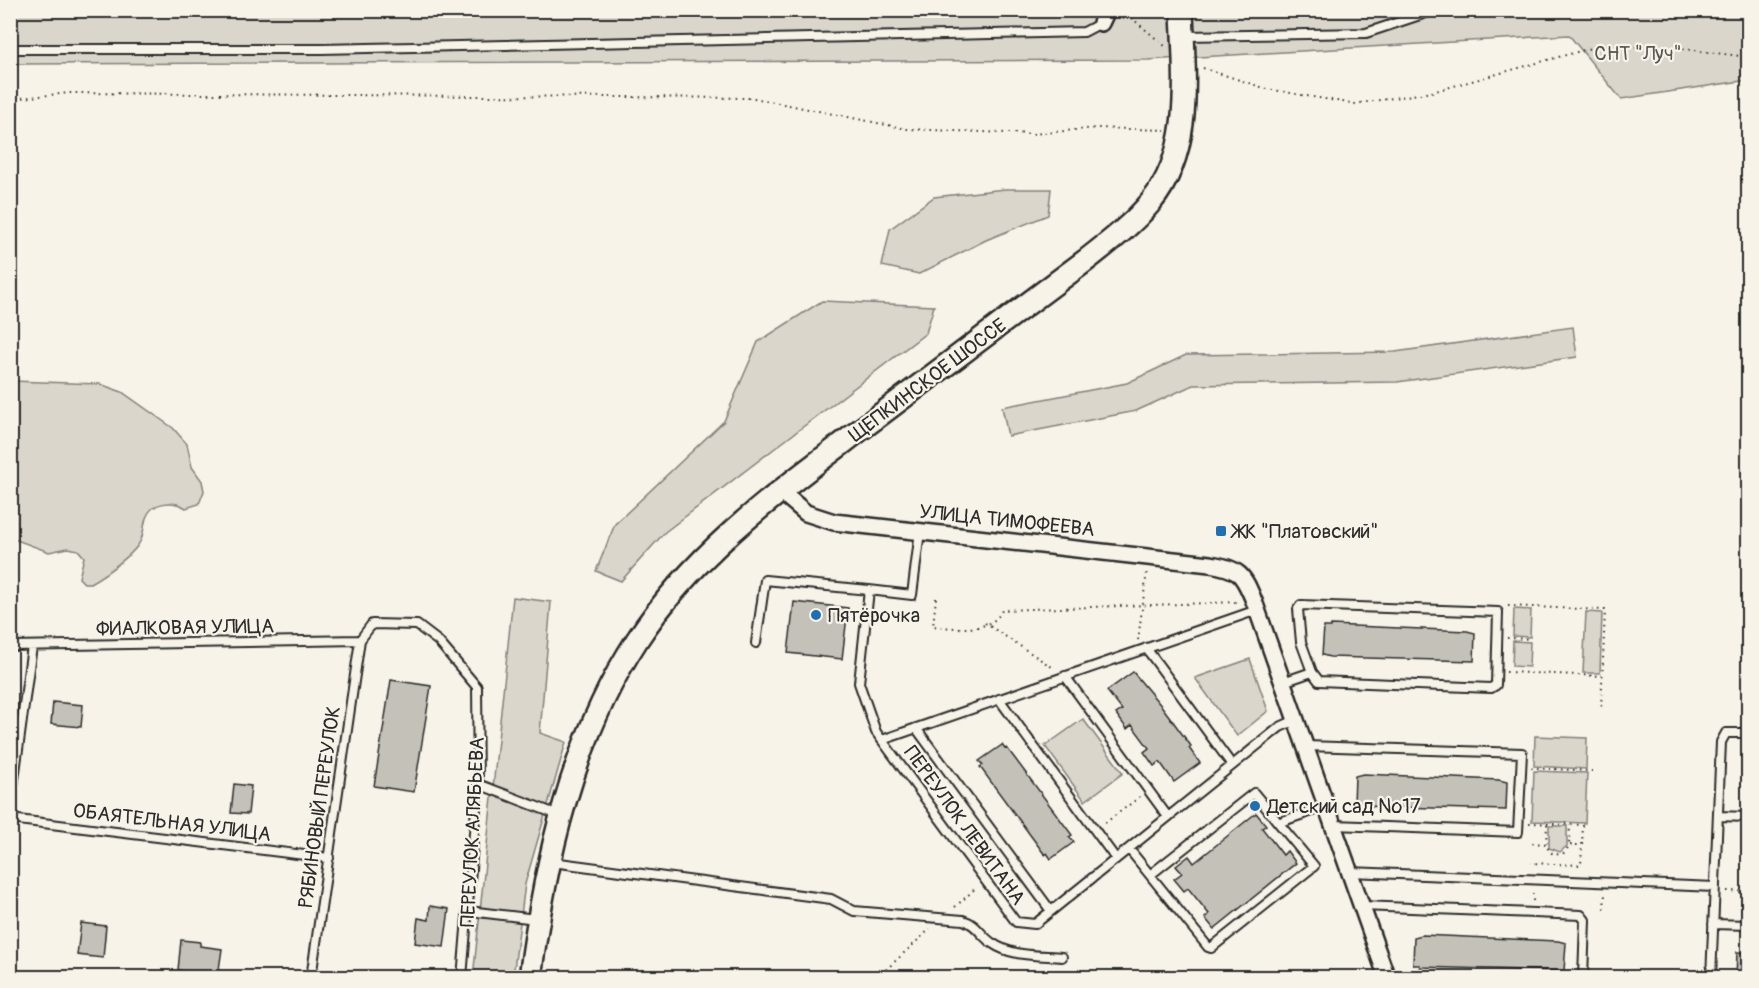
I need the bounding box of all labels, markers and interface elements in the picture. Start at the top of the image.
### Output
park label: СНТ "Луч" [1594,41,1682,66]
street label: ЩЕПКИНСКОЕ ШОССЕ [843,313,1011,448]
street label: УЛИЦА ТИМОФЕЕВА [918,499,1096,542]
place label: ЖК "Платовский" [1230,519,1378,544]
marker: ЖК "Платовский" [1214,524,1228,538]
place label: Пятёрочка [828,603,920,628]
marker: Пятёрочка [809,608,823,622]
street label: ФИАЛКОВАЯ УЛИЦА [96,613,274,642]
street label: РЯБИНОВЫЙ ПЕРЕУЛОК [293,704,346,910]
street label: ПЕРЕУЛОК АЛЯБЬЕВА [455,736,490,928]
street label: ПЕРЕУЛОК ЛЕВИТАНА [898,741,1031,910]
place label: Детский сад №17 [1266,794,1421,819]
street label: ОБАЯТЕЛЬНАЯ УЛИЦА [71,798,272,847]
marker: Детский сад №17 [1248,799,1262,813]

